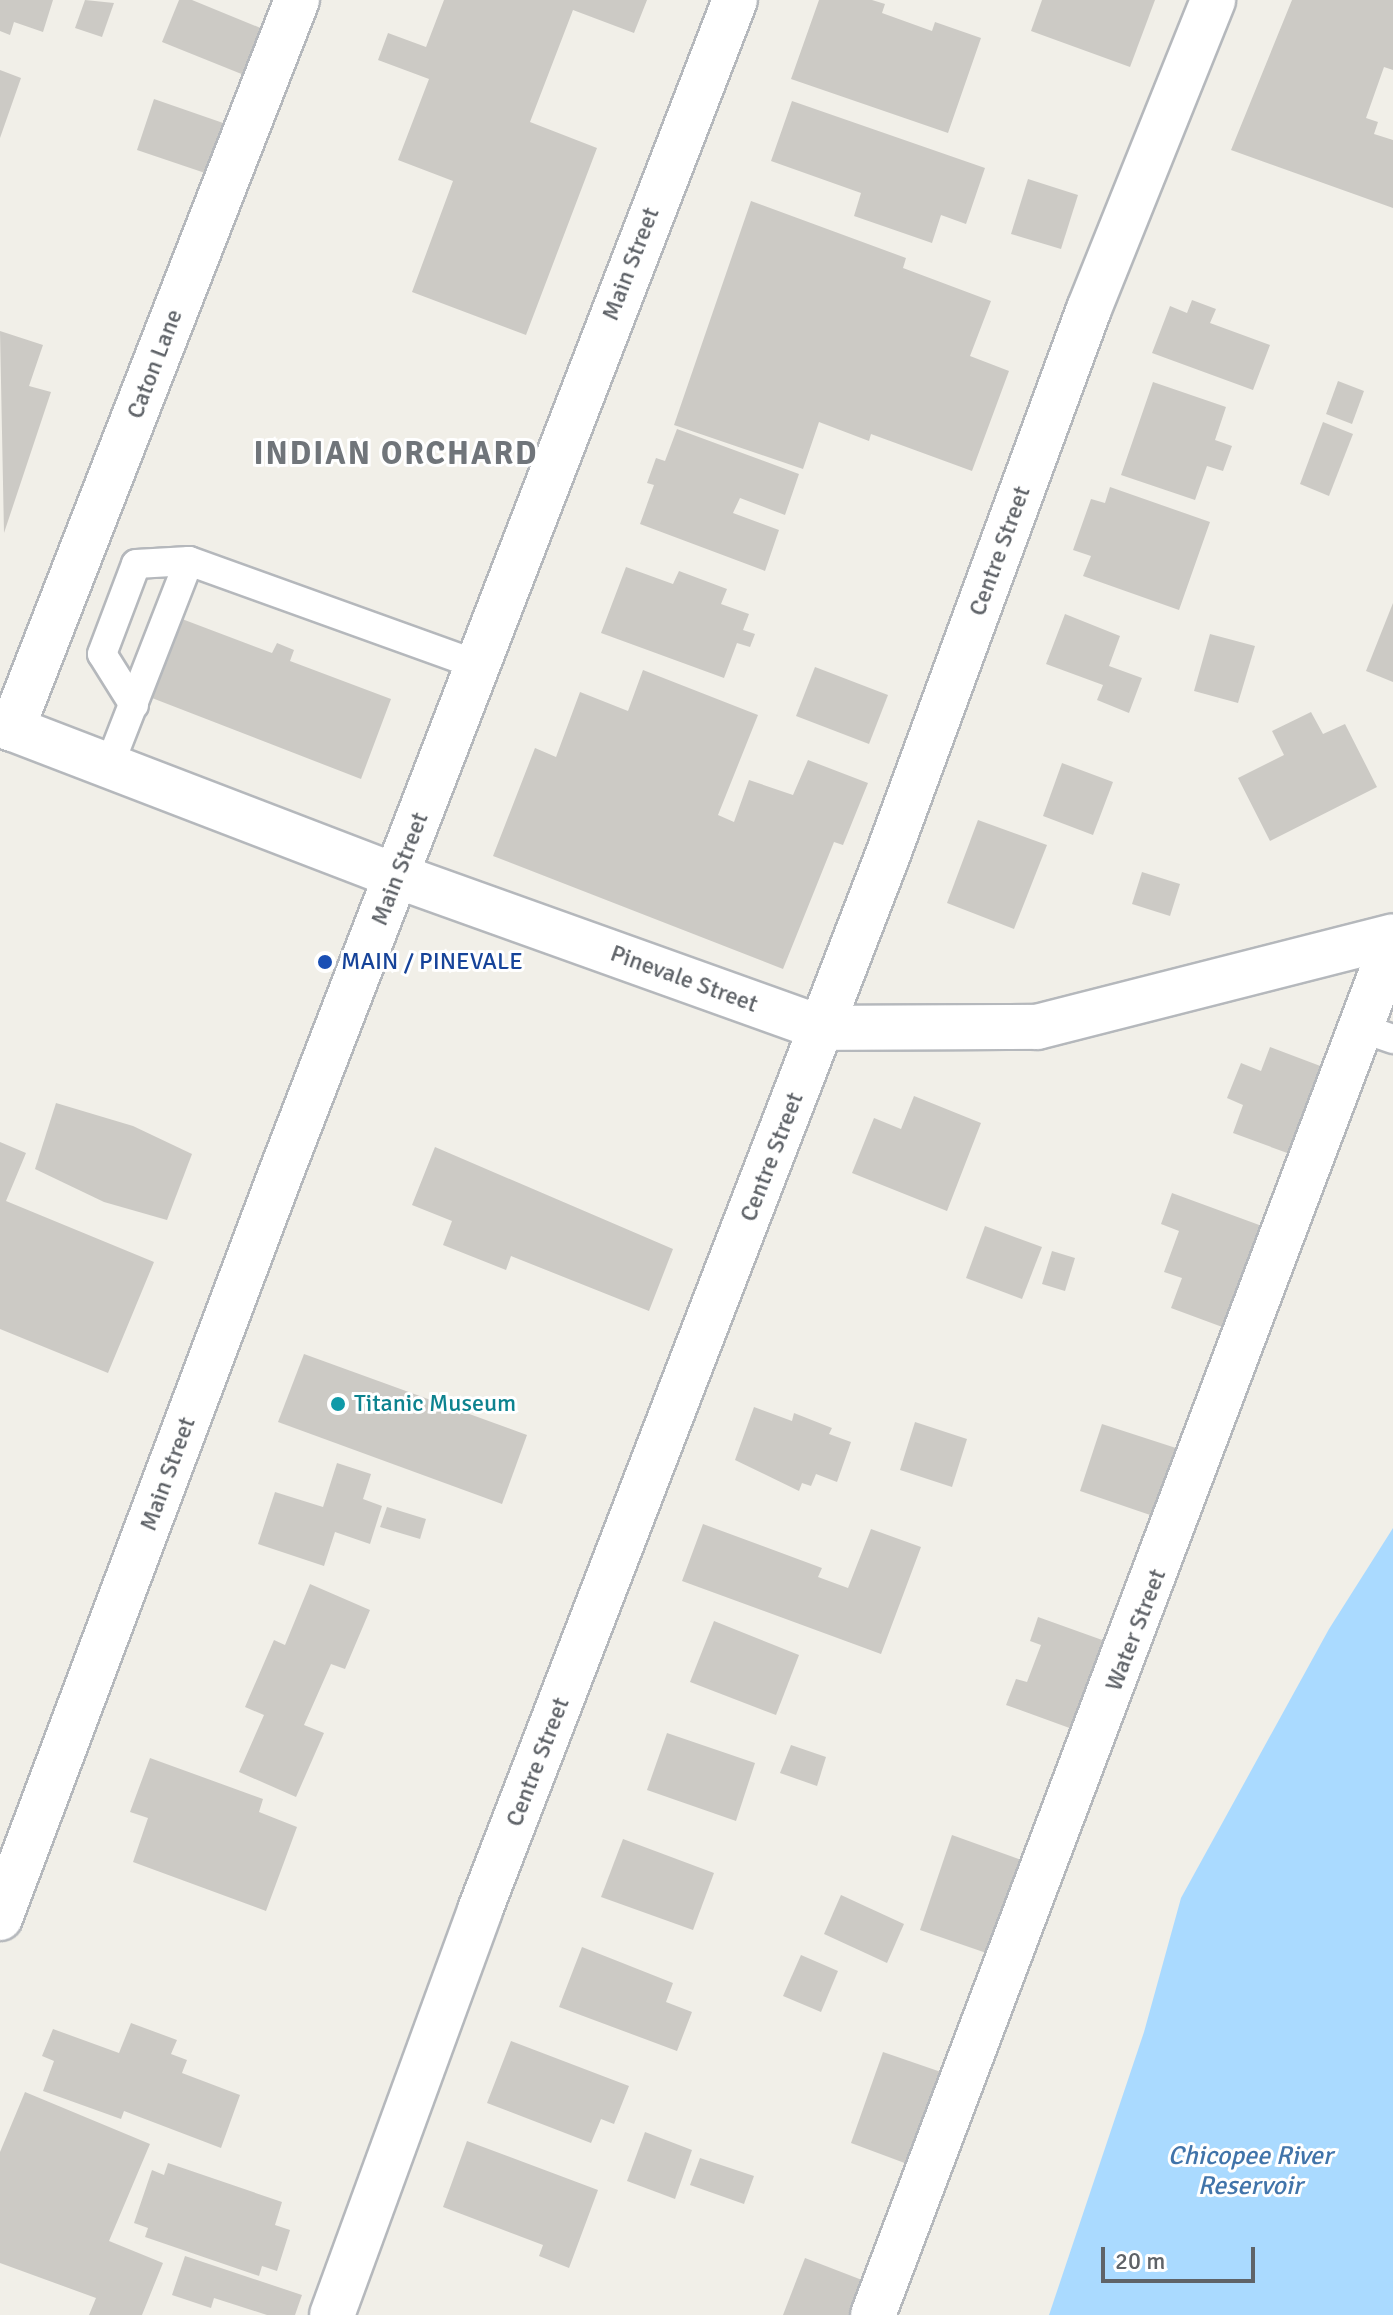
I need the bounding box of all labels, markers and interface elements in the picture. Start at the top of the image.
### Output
street label: Main Street [596,203,666,325]
street label: Caton Lane [121,305,189,423]
district label: INDIAN ORCHARD [254,435,538,473]
street label: Centre Street [963,482,1037,620]
street label: Main Street [365,808,435,930]
street label: Pinevale Street [606,939,762,1019]
place label: MAIN / PINEVALE [341,948,523,976]
marker: MAIN / PINEVALE [316,953,334,971]
street label: Centre Street [734,1088,810,1226]
place label: Titanic Museum [354,1390,516,1418]
marker: Titanic Museum [329,1395,347,1413]
street label: Main Street [134,1413,202,1535]
street label: Water Street [1100,1565,1172,1695]
street label: Centre Street [500,1693,576,1831]
water label: Chicopee River Reservoir [1168,2141,1332,2202]
scale bar [1105,2231,1259,2281]
text: 20 m [1115,2246,1165,2276]

